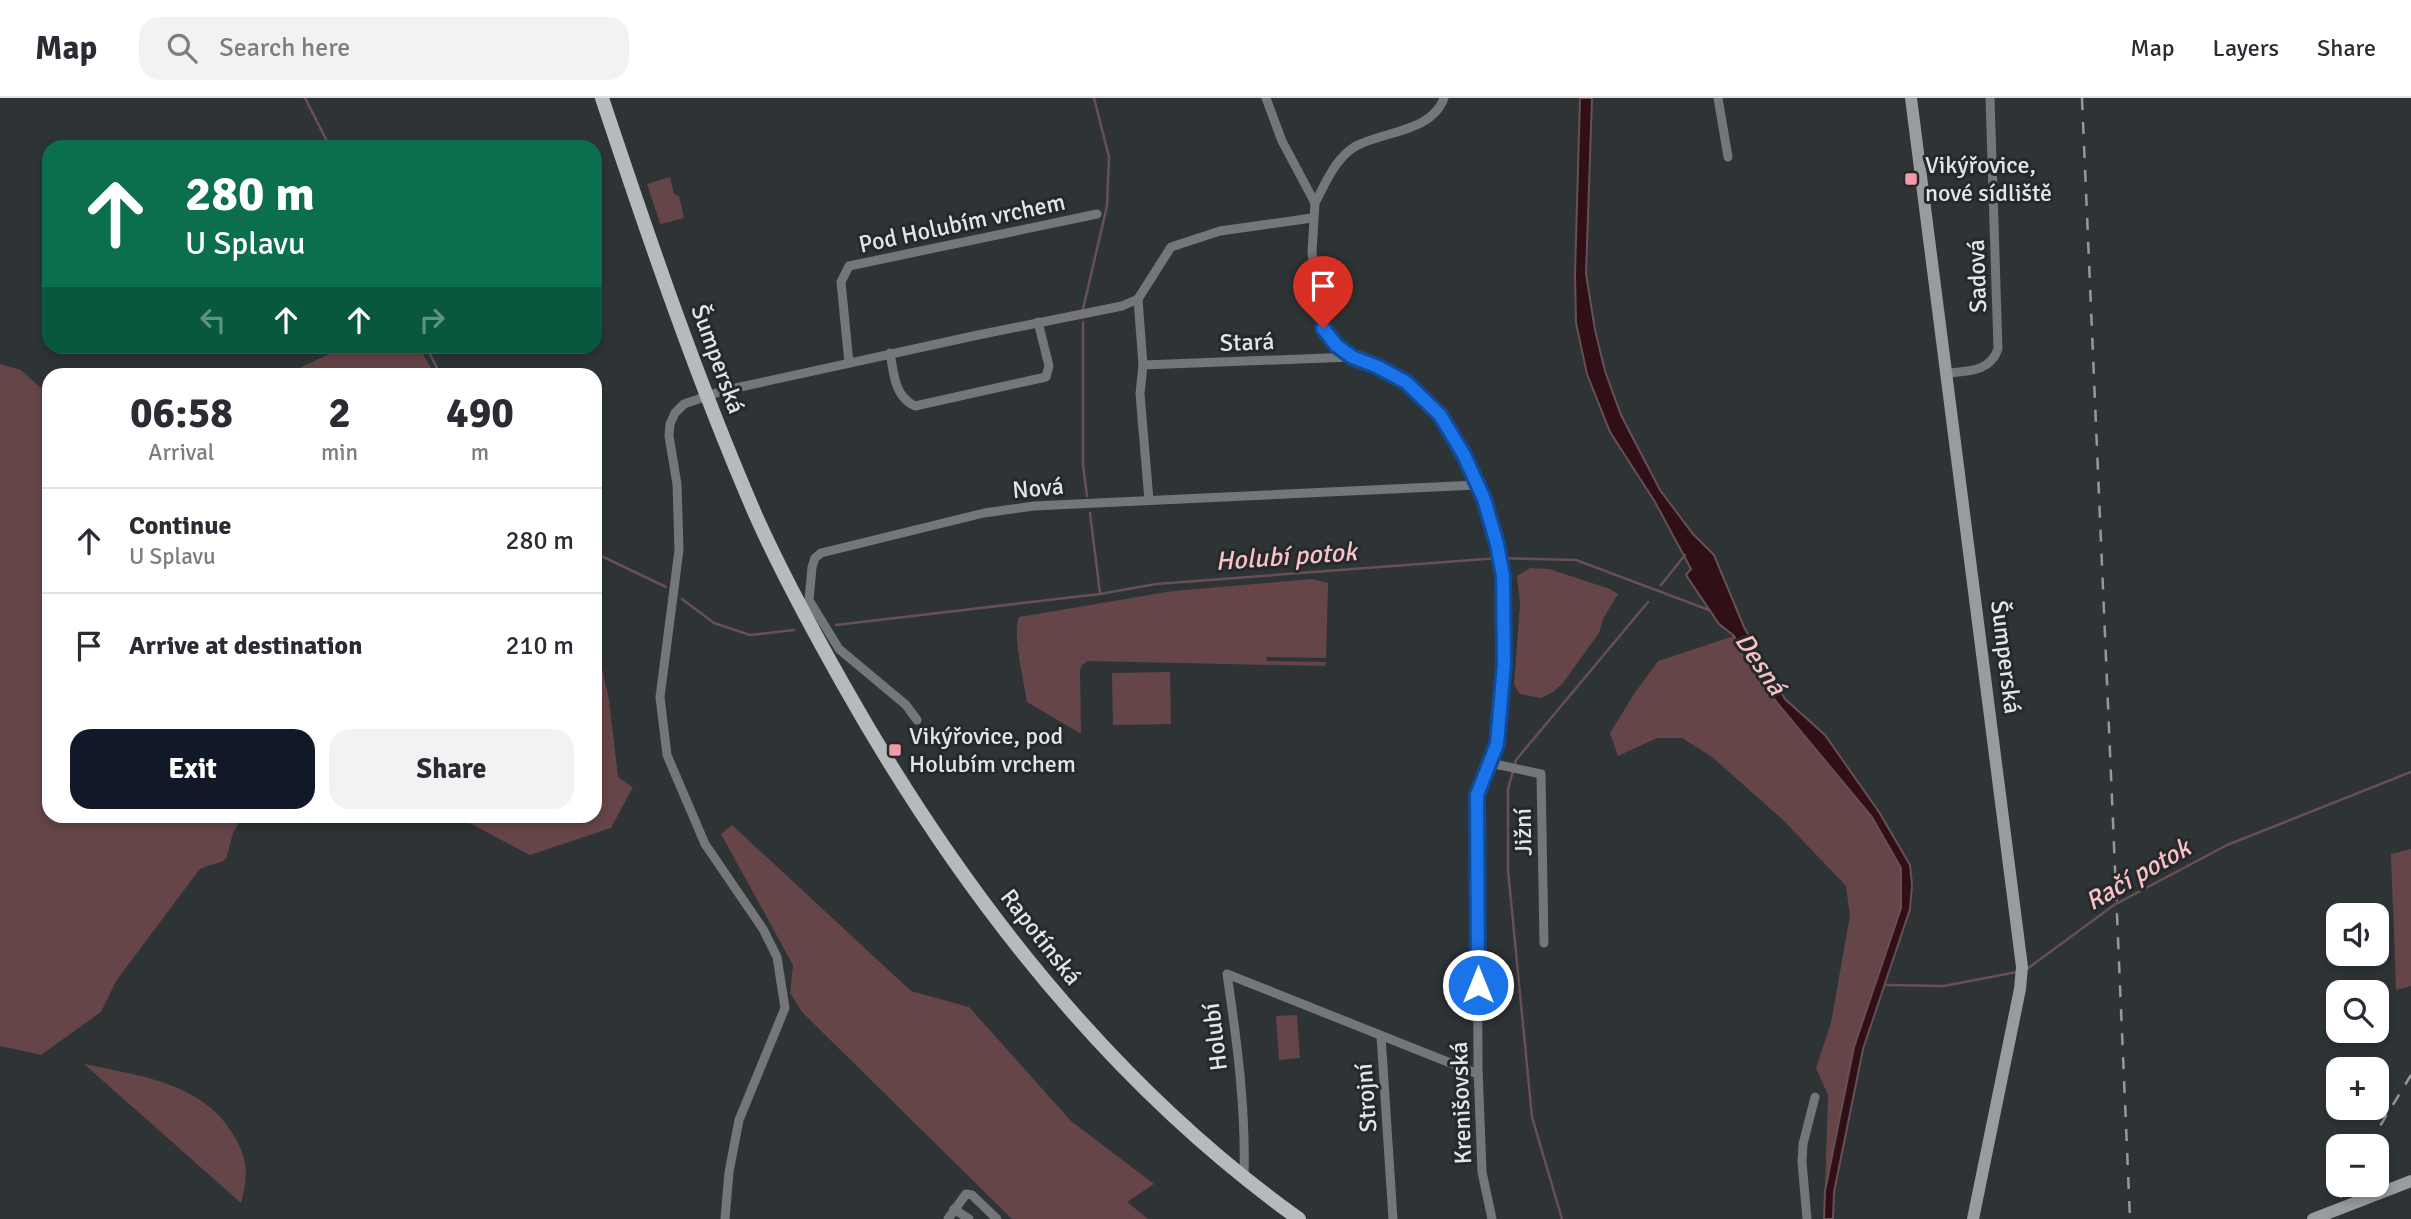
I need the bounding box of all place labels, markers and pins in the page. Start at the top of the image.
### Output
place label: Vikýřovice, nové sídliště [1925,150,2052,208]
marker: Vikýřovice, nové sídliště [1903,171,1919,187]
pin [1293,256,1353,328]
place label: Vikýřovice, pod Holubím vrchem [909,721,1076,779]
marker: Vikýřovice, pod Holubím vrchem [887,742,903,758]

